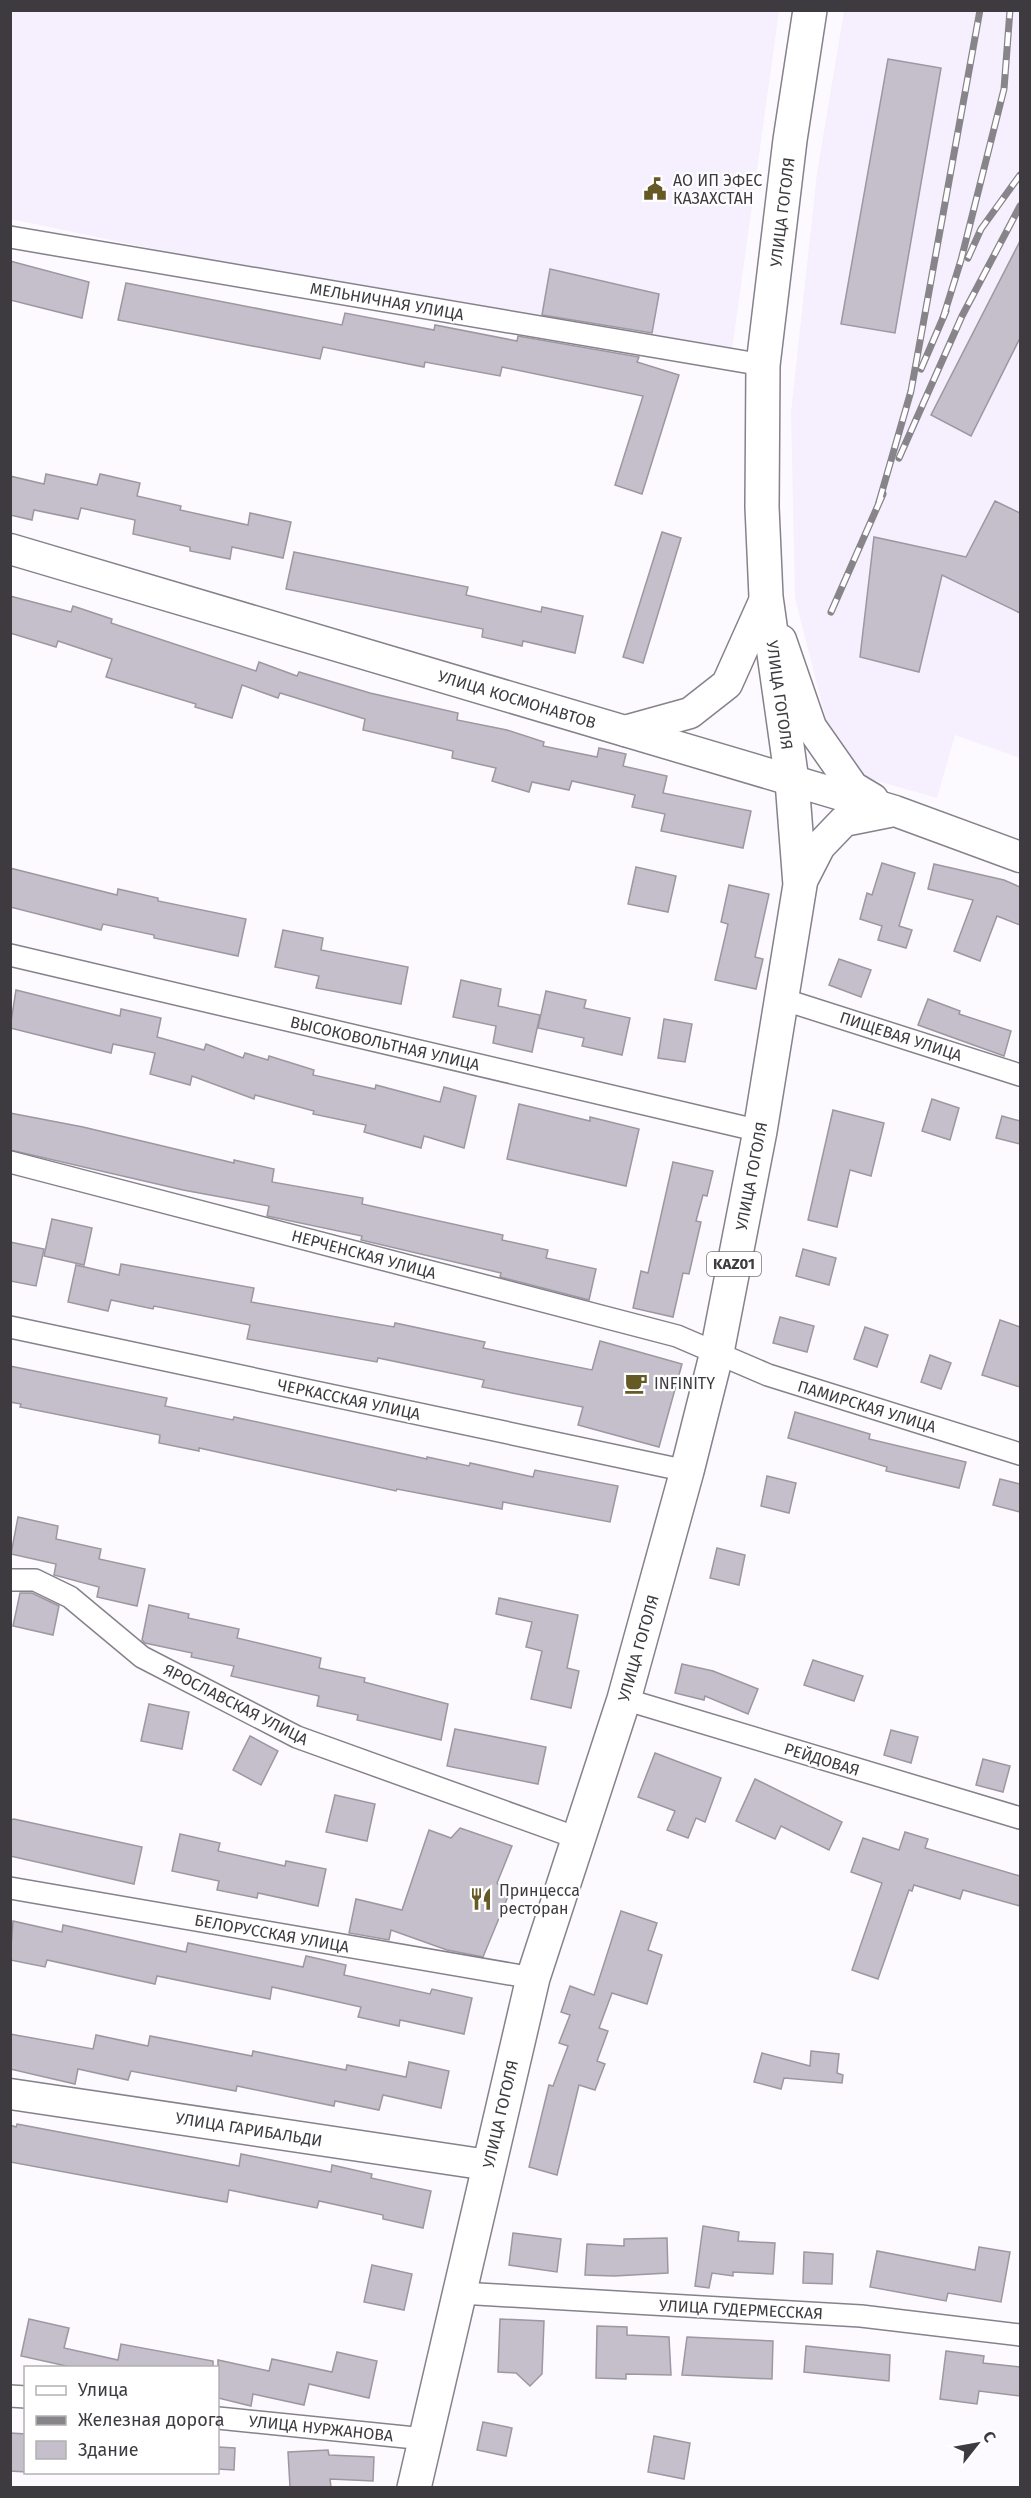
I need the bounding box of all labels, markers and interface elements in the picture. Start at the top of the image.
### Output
street label: УЛИЦА ГОГОЛЯ [766,156,799,268]
place label: АО ИП ЭФЕС КАЗАХСТАН [673,171,762,208]
public building icon: АО ИП ЭФЕС КАЗАХСТАН [642,176,668,202]
street label: МЕЛЬНИЧНАЯ УЛИЦА [309,279,466,325]
street label: УЛИЦА ГОГОЛЯ [762,639,797,751]
street label: УЛИЦА КОСМОНАВТОВ [436,666,598,733]
street label: ПИЩЕВАЯ УЛИЦА [837,1008,965,1065]
street label: ВЫСОКОВОЛЬТНАЯ УЛИЦА [288,1012,482,1075]
street label: УЛИЦА ГОГОЛЯ [732,1120,771,1232]
street label: НЕРЧЕНСКАЯ УЛИЦА [289,1226,439,1283]
road number: KАZ01 [707,1252,761,1276]
cafe icon: INFINITY [623,1370,649,1396]
place label: INFINITY [654,1374,715,1393]
street label: ЧЕРКАССКАЯ УЛИЦА [276,1375,423,1424]
street label: ПАМИРСКАЯ УЛИЦА [795,1376,939,1437]
street label: УЛИЦА ГОГОЛЯ [614,1593,663,1704]
street label: ЯРОСЛАВСКАЯ УЛИЦА [160,1660,312,1749]
street label: РЕЙДОВАЯ [782,1739,862,1780]
place label: Принцесса ресторан [499,1881,580,1918]
restaurant icon: Принцесса ресторан [468,1886,494,1912]
street label: БЕЛОРУССКАЯ УЛИЦА [193,1911,351,1957]
street label: УЛИЦА ГОГОЛЯ [479,2058,522,2170]
street label: УЛИЦА ГАРИБАЛЬДИ [174,2109,324,2150]
street label: УЛИЦА ГУДЕРМЕССКАЯ [659,2296,823,2323]
legend [24,2366,219,2474]
text: Улица [78,2379,128,2401]
text: Железная дорога [78,2409,225,2431]
street label: УЛИЦА НУРЖАНОВА [248,2411,395,2446]
north arrow [947,2414,1007,2474]
text: С [979,2428,1000,2446]
text: Здание [78,2439,139,2461]

